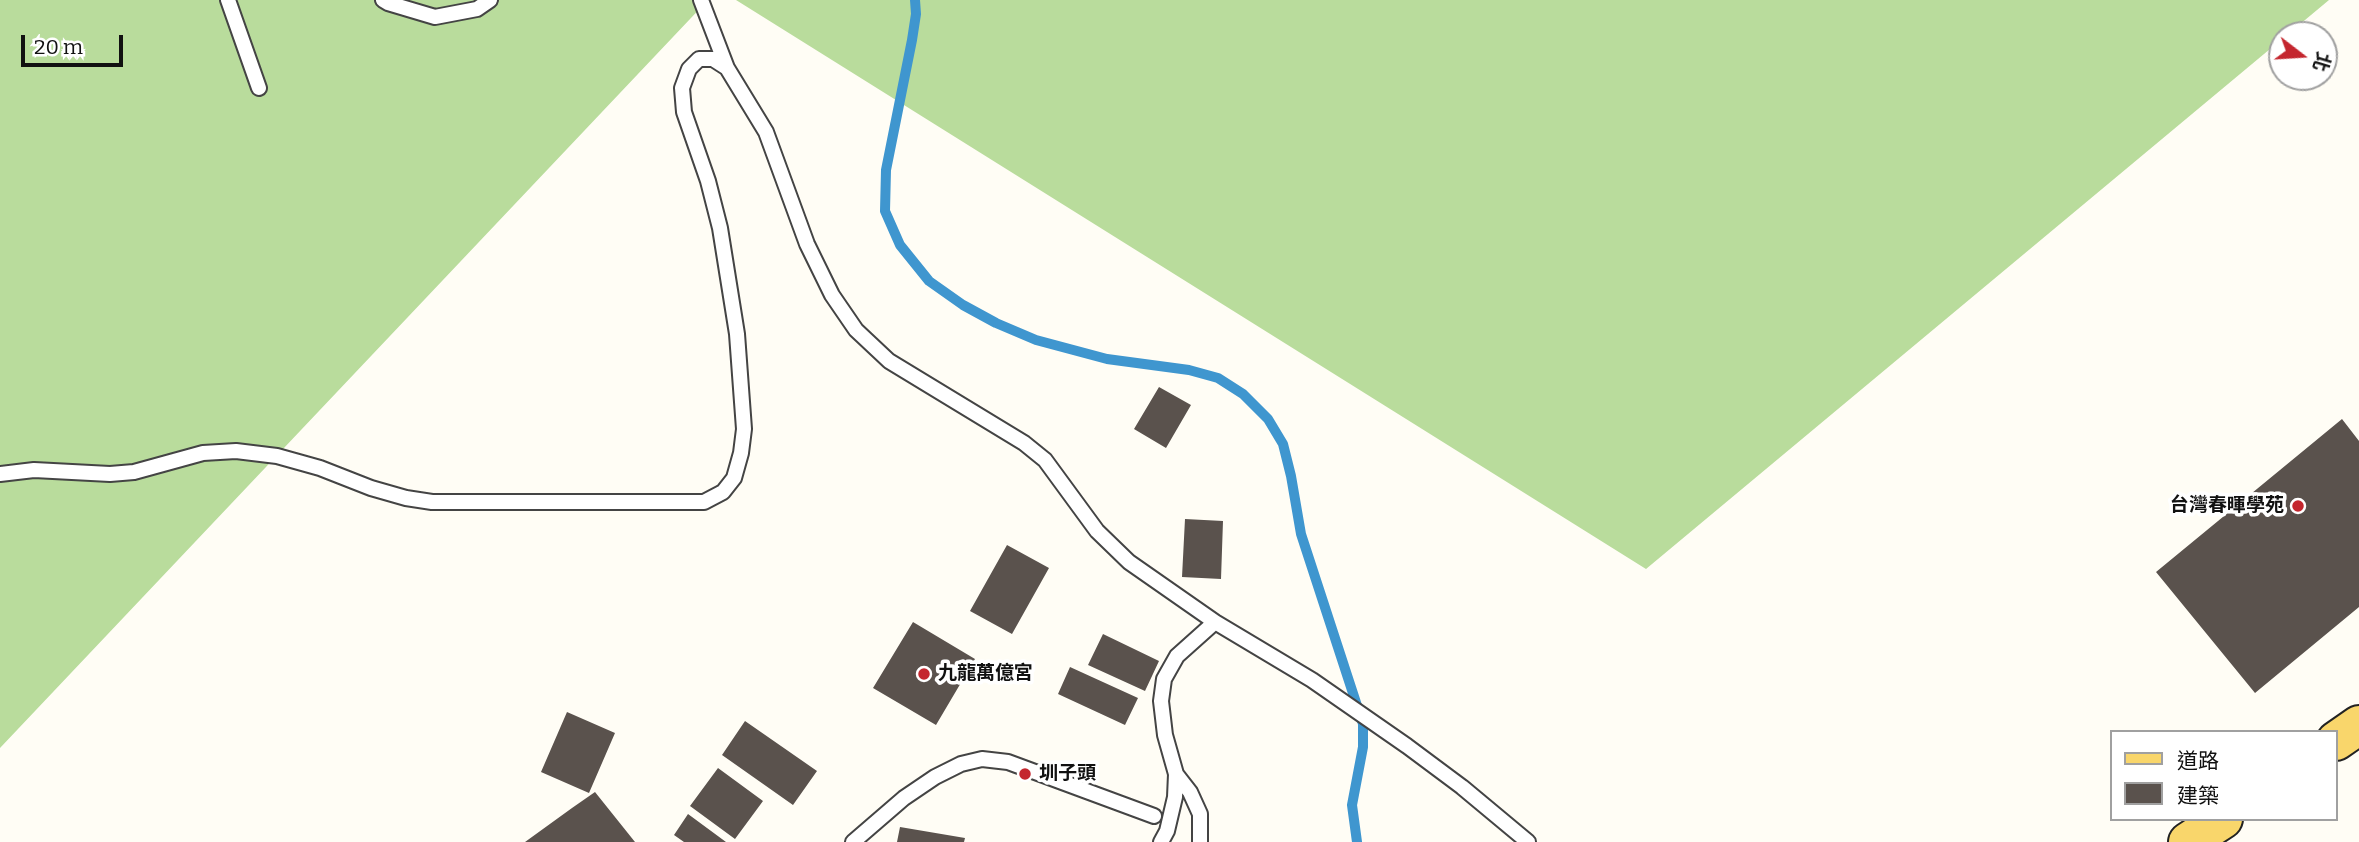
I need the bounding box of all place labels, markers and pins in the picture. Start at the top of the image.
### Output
place label: 台灣春暉學苑 [2170,495,2284,517]
marker: 台灣春暉學苑 [2290,498,2306,514]
place label: 九龍萬億宮 [938,663,1033,685]
marker: 九龍萬億宮 [916,666,932,682]
place label: 圳子頭 [1039,763,1096,785]
marker: 圳子頭 [1017,766,1033,782]

